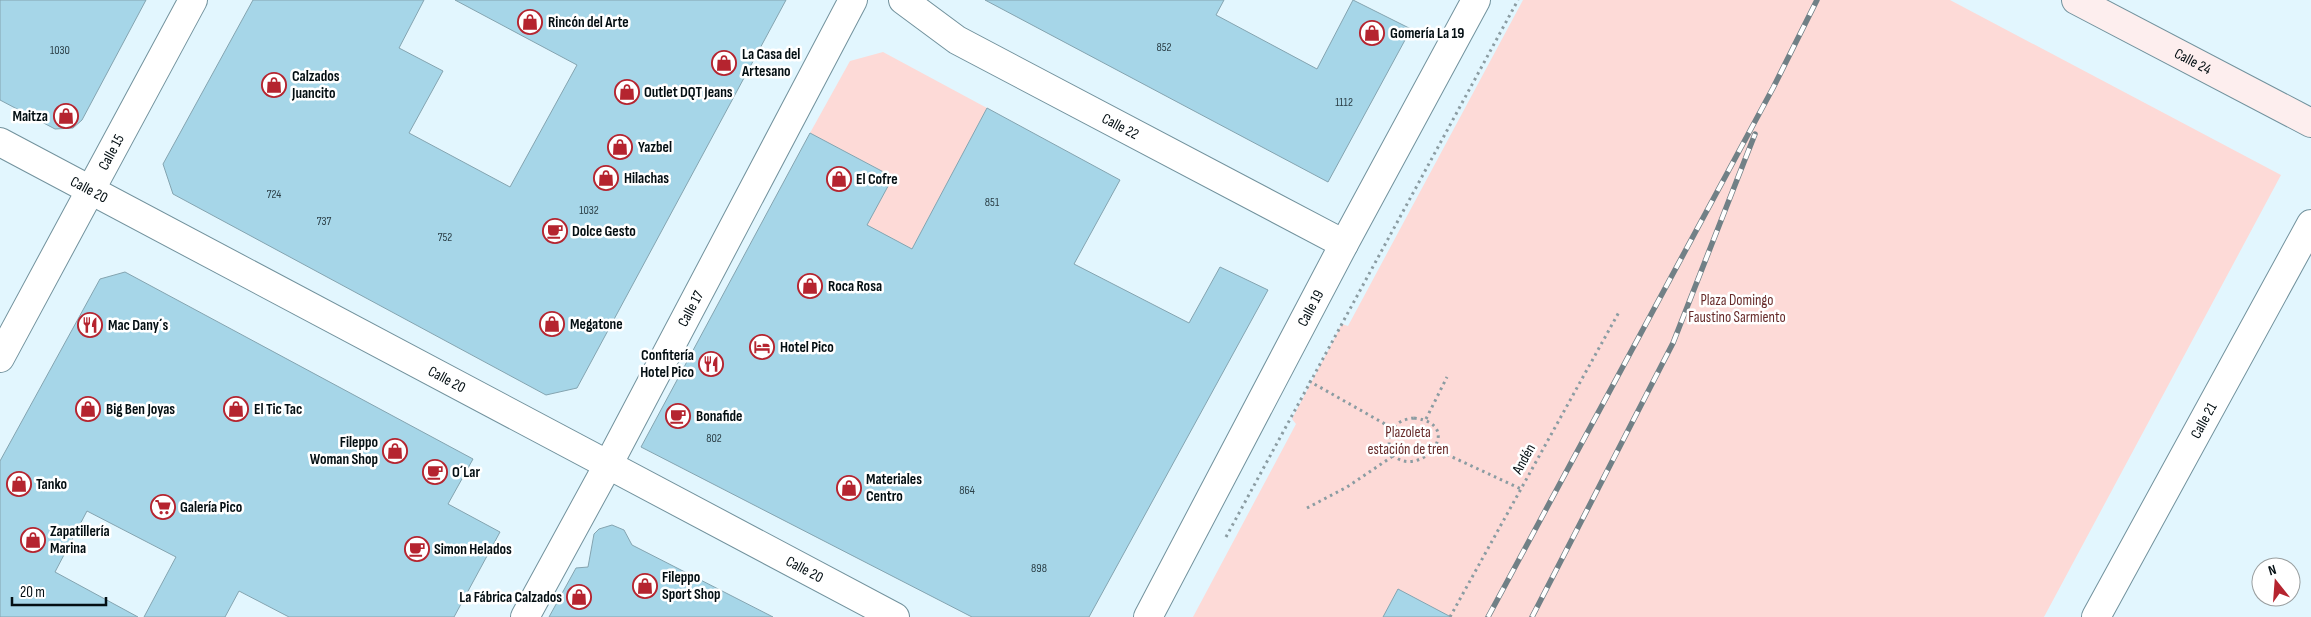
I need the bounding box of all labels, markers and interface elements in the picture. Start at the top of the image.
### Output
shop icon: Rincón del Arte [517,9,543,35]
place label: Rincón del Arte [548,13,629,32]
shop icon: Gomería La 19 [1359,20,1385,46]
place label: Gomería La 19 [1390,24,1464,43]
house number: 852 [1156,40,1172,55]
house number: 1030 [50,43,70,58]
street label: Calle 24 [2171,44,2215,79]
place label: La Casa del Artesano [741,45,800,81]
shop icon: La Casa del Artesano [711,50,737,76]
place label: Calzados Juancito [291,67,340,103]
shop icon: Calzados Juancito [261,72,287,98]
shop icon: Outlet DQT Jeans [614,79,640,105]
place label: Outlet DQT Jeans [644,83,733,102]
house number: 1112 [1335,95,1353,110]
shop icon: Maitza [53,103,79,129]
place label: Maitza [12,107,48,126]
street label: Calle 22 [1099,109,1142,144]
street label: Calle 15 [94,131,128,173]
shop icon: Yazbel [607,134,633,160]
place label: Yazbel [638,138,672,157]
shop icon: Hilachas [593,165,619,191]
shop icon: El Cofre [826,166,852,192]
place label: Hilachas [624,169,669,188]
place label: El Cofre [856,170,898,189]
street label: Calle 20 [67,172,111,207]
house number: 724 [267,187,281,202]
house number: 851 [985,195,1000,210]
house number: 1032 [579,203,599,218]
house number: 737 [317,214,332,229]
cafe icon: Dolce Gesto [542,218,568,244]
place label: Dolce Gesto [572,222,636,241]
house number: 752 [438,230,452,245]
shop icon: Roca Rosa [797,273,823,299]
place label: Roca Rosa [828,277,882,296]
street label: Calle 19 [1293,286,1328,330]
street label: Calle 17 [673,287,708,330]
park label: Plaza Domingo Faustino Sarmiento [1688,291,1786,327]
shop icon: Megatone [539,311,565,337]
restaurant icon: Mac Dany´s [77,312,103,338]
place label: Megatone [570,315,623,334]
place label: Mac Dany´s [108,316,168,335]
hotel icon: Hotel Pico [749,334,775,360]
place label: Hotel Pico [780,338,834,357]
place label: Confitería Hotel Pico [640,346,694,382]
restaurant icon: Confitería Hotel Pico [698,351,724,377]
street label: Calle 20 [425,362,469,397]
shop icon: Big Ben Joyas [75,396,101,422]
shop icon: El Tic Tac [223,396,249,422]
street label: Calle 21 [2186,398,2221,442]
place label: Big Ben Joyas [106,400,175,419]
place label: El Tic Tac [254,400,302,419]
cafe icon: Bonafide [665,403,691,429]
place label: Bonafide [696,407,742,426]
park label: Plazoleta estación de tren [1367,423,1449,459]
house number: 802 [706,431,722,446]
place label: Fileppo Woman Shop [310,433,378,469]
shop icon: Fileppo Woman Shop [382,438,408,464]
street label: Andén [1507,440,1540,478]
cafe icon: O´Lar [422,459,448,485]
place label: O´Lar [452,463,480,482]
place label: Materiales Centro [866,470,922,506]
shop icon: Tanko [6,471,32,497]
place label: Tanko [36,475,67,494]
shop icon: Materiales Centro [836,475,862,501]
house number: 864 [959,483,975,498]
supermarket icon: Galería Pico [150,494,176,520]
place label: Galería Pico [180,498,242,517]
place label: Zapatillería Marina [50,522,110,558]
shop icon: Zapatillería Marina [20,527,46,553]
cafe icon: Simon Helados [404,536,430,562]
place label: Simon Helados [434,540,512,559]
street label: Calle 20 [783,551,827,587]
north arrow [2251,557,2301,607]
house number: 898 [1031,561,1047,576]
text: N [2266,561,2278,579]
place label: Fileppo Sport Shop [662,568,720,604]
shop icon: Fileppo Sport Shop [632,573,658,599]
scale bar [12,574,106,606]
text: 20 m [20,583,45,602]
shop icon: La Fábrica Calzados [566,584,592,610]
place label: La Fábrica Calzados [459,588,562,607]

